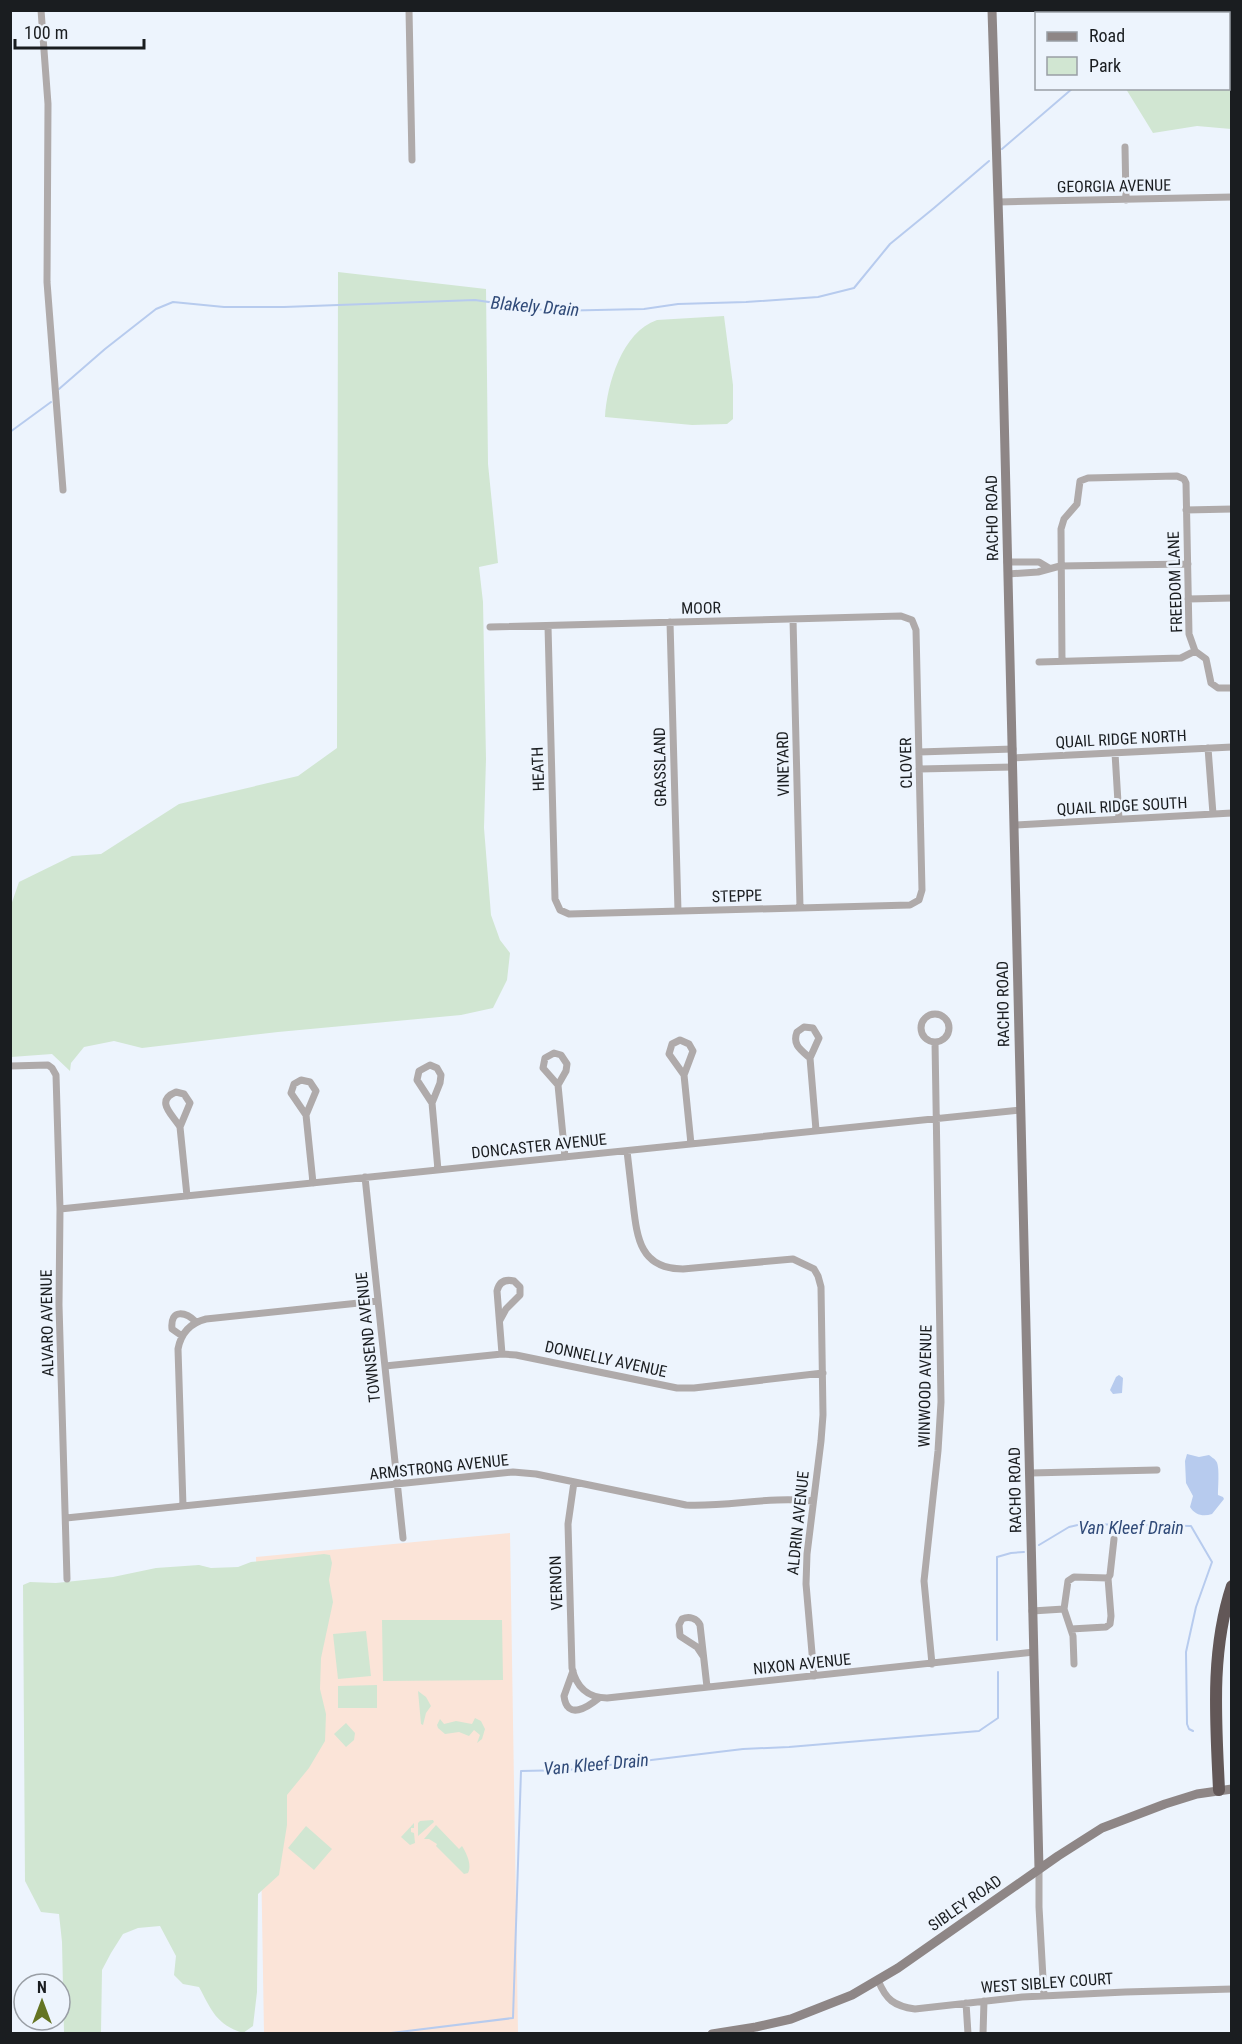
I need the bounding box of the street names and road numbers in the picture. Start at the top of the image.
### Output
street label: GEORGIA AVENUE [1057,176,1171,196]
street label: RACHO ROAD [982,475,1002,561]
street label: FREEDOM LANE [1164,531,1186,633]
street label: MOOR [681,598,722,618]
street label: QUAIL RIDGE NORTH [1055,726,1187,752]
street label: GRASSLAND [650,727,670,807]
street label: VINEYARD [773,731,793,797]
street label: CLOVER [896,737,916,789]
street label: HEATH [528,747,548,791]
street label: QUAIL RIDGE SOUTH [1056,793,1188,819]
street label: STEPPE [712,886,762,906]
street label: RACHO ROAD [993,961,1013,1047]
street label: DONCASTER AVENUE [470,1129,608,1163]
street label: ALVARO AVENUE [37,1269,57,1377]
street label: TOWNSEND AVENUE [352,1271,384,1403]
street label: WINWOOD AVENUE [914,1324,936,1447]
street label: DONNELLY AVENUE [543,1337,669,1381]
street label: RACHO ROAD [1005,1447,1025,1533]
street label: ARMSTRONG AVENUE [368,1450,510,1484]
street label: ALDRIN AVENUE [783,1470,813,1576]
street label: VERNON [546,1555,566,1611]
street label: NIXON AVENUE [752,1649,852,1679]
street label: SIBLEY ROAD [925,1871,1005,1935]
street label: WEST SIBLEY COURT [980,1969,1114,1997]

